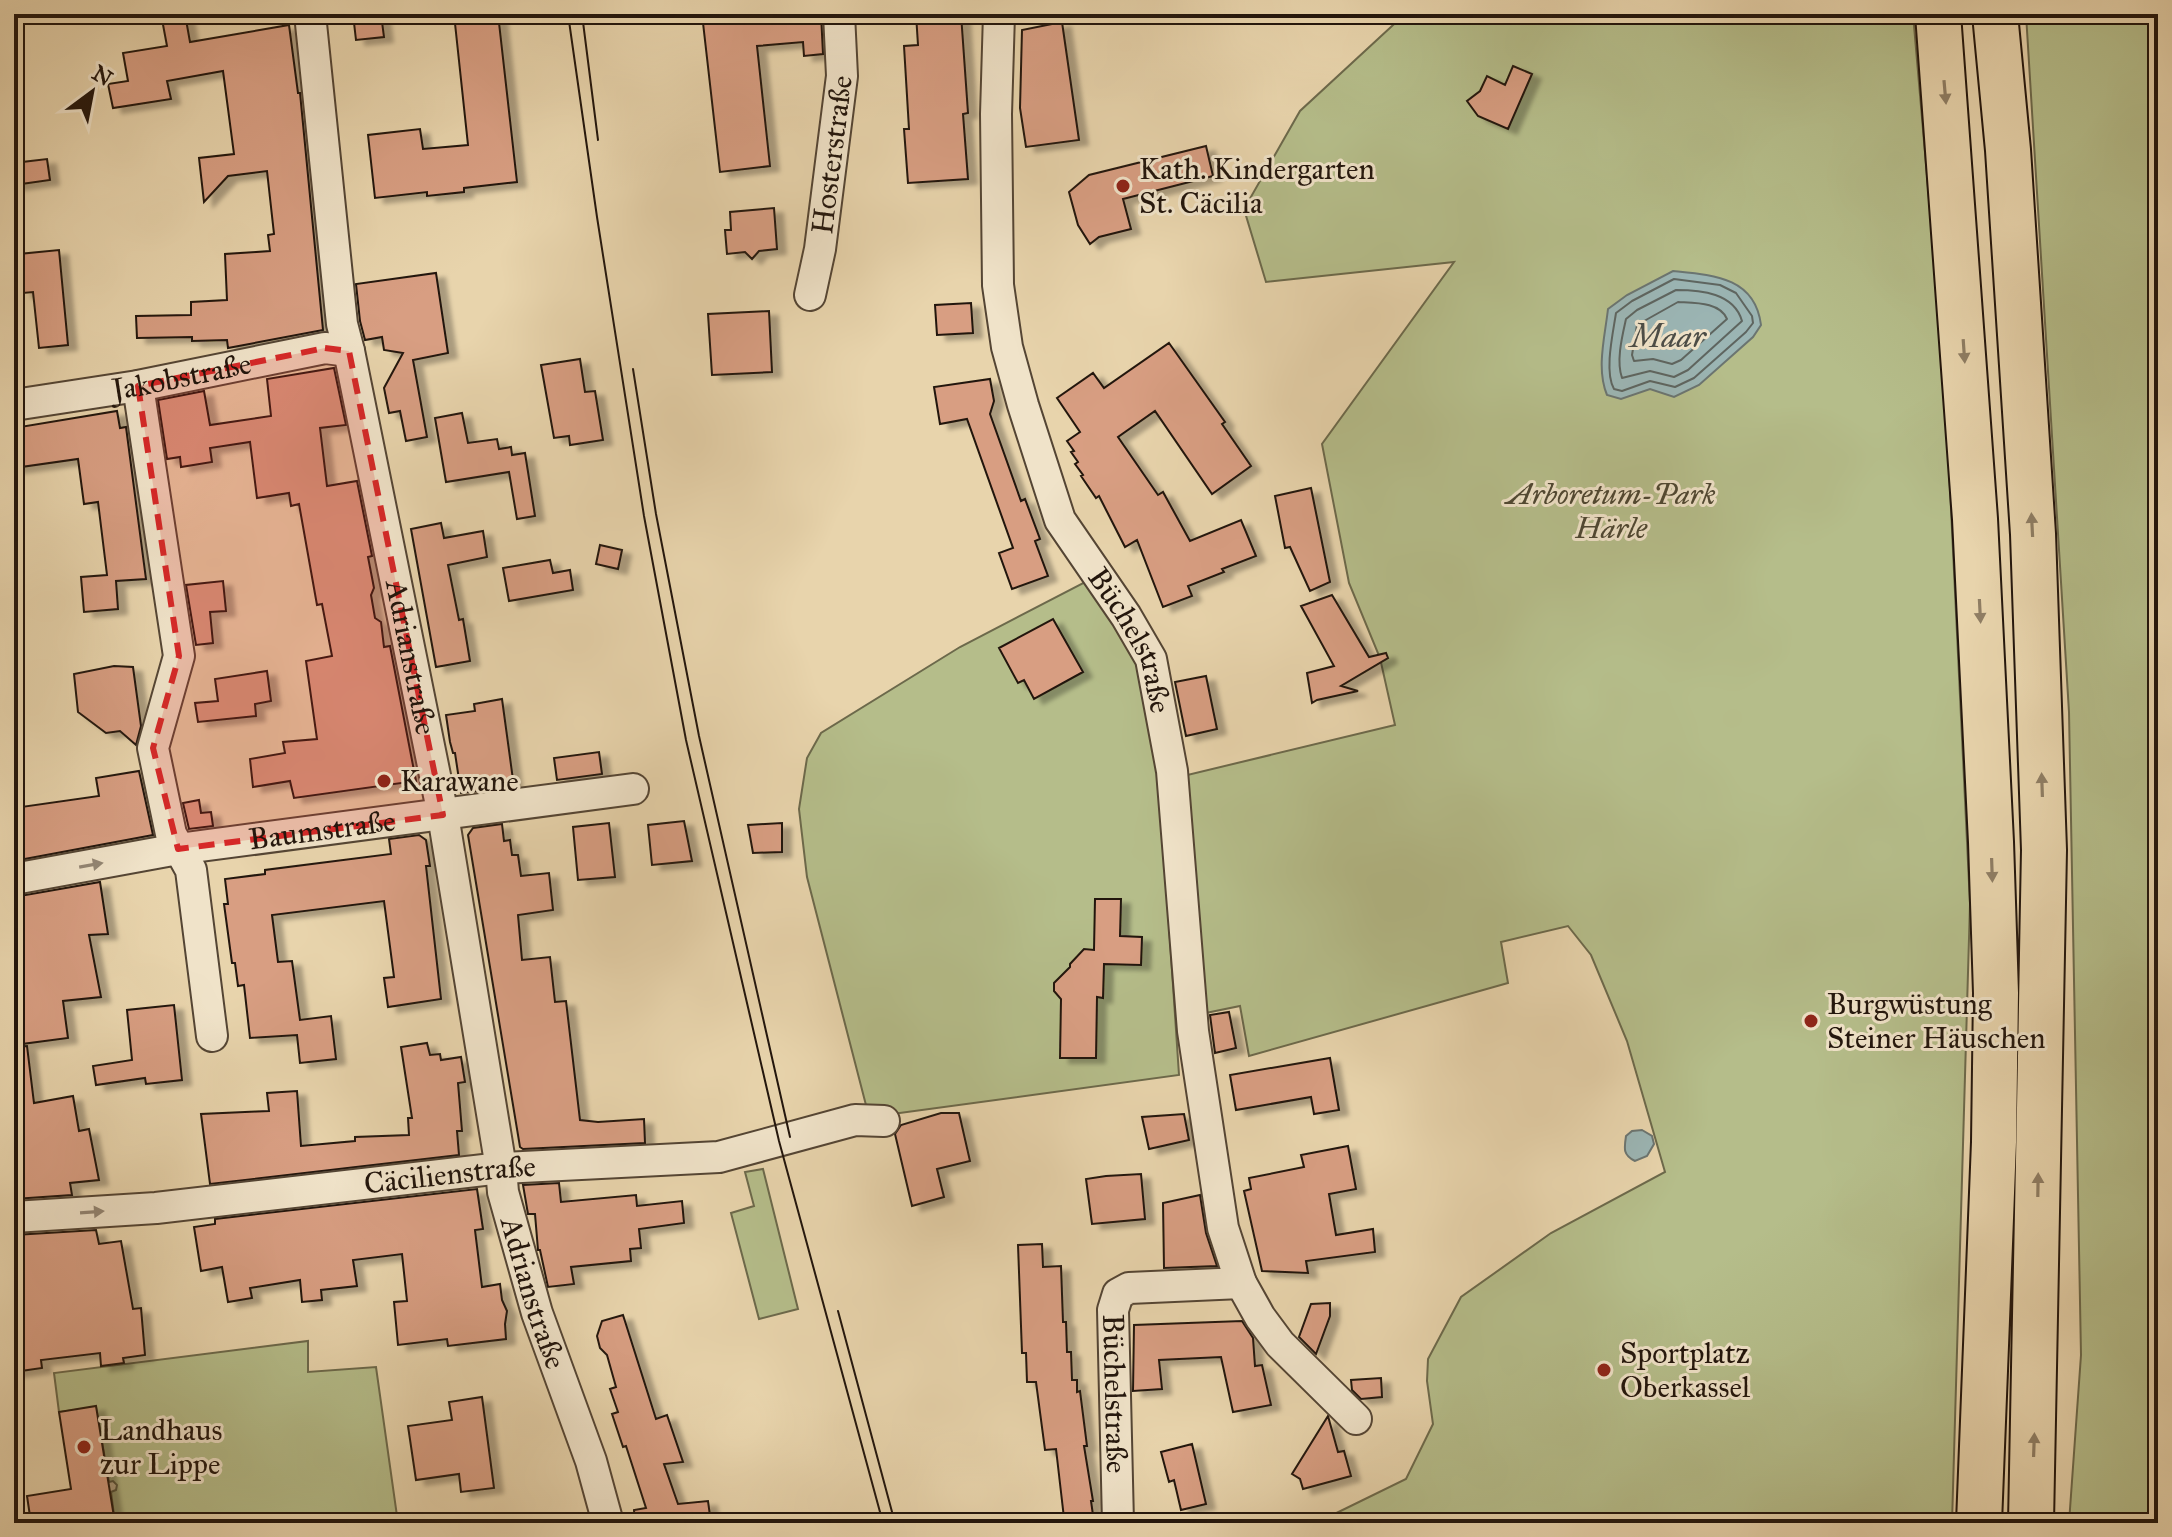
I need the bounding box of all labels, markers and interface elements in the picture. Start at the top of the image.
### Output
north arrow [52,52,132,132]
text: N [87,59,118,92]
street label: Hosterstraße [804,73,860,236]
one-way arrow [1938,80,1951,105]
place label: Kath. Kindergarten St. Cäcilia [1139,151,1375,221]
marker: Kath. Kindergarten St. Cäcilia [1114,177,1132,195]
water label: Maar [1627,317,1707,356]
one-way arrow [1958,339,1971,364]
street label: Jakobstraße [107,345,254,408]
park label: Arboretum-Park Härle [1503,476,1716,546]
one-way arrow [2025,512,2038,537]
street label: Büchelstraße [1080,561,1179,716]
street label: Adrianstraße [377,575,444,738]
one-way arrow [1973,599,1986,624]
place label: Karawane [400,763,519,799]
marker: Karawane [375,772,393,790]
one-way arrow [2035,772,2048,797]
street label: Baumstraße [247,803,397,857]
one-way arrow [79,858,104,870]
one-way arrow [1985,858,1998,883]
place label: Burgwüstung Steiner Häuschen [1827,986,2046,1056]
marker: Burgwüstung Steiner Häuschen [1802,1012,1820,1030]
street label: Cäcilienstraße [362,1148,537,1202]
one-way arrow [2032,1172,2045,1197]
one-way arrow [80,1205,105,1218]
street label: Adrianstraße [492,1211,574,1374]
street label: Büchelstraße [1095,1314,1135,1474]
place label: Sportplatz Oberkassel [1620,1335,1751,1405]
marker: Sportplatz Oberkassel [1595,1361,1613,1379]
place label: Landhaus zur Lippe [100,1412,222,1482]
one-way arrow [2027,1432,2040,1457]
marker: Landhaus zur Lippe [75,1438,93,1456]

